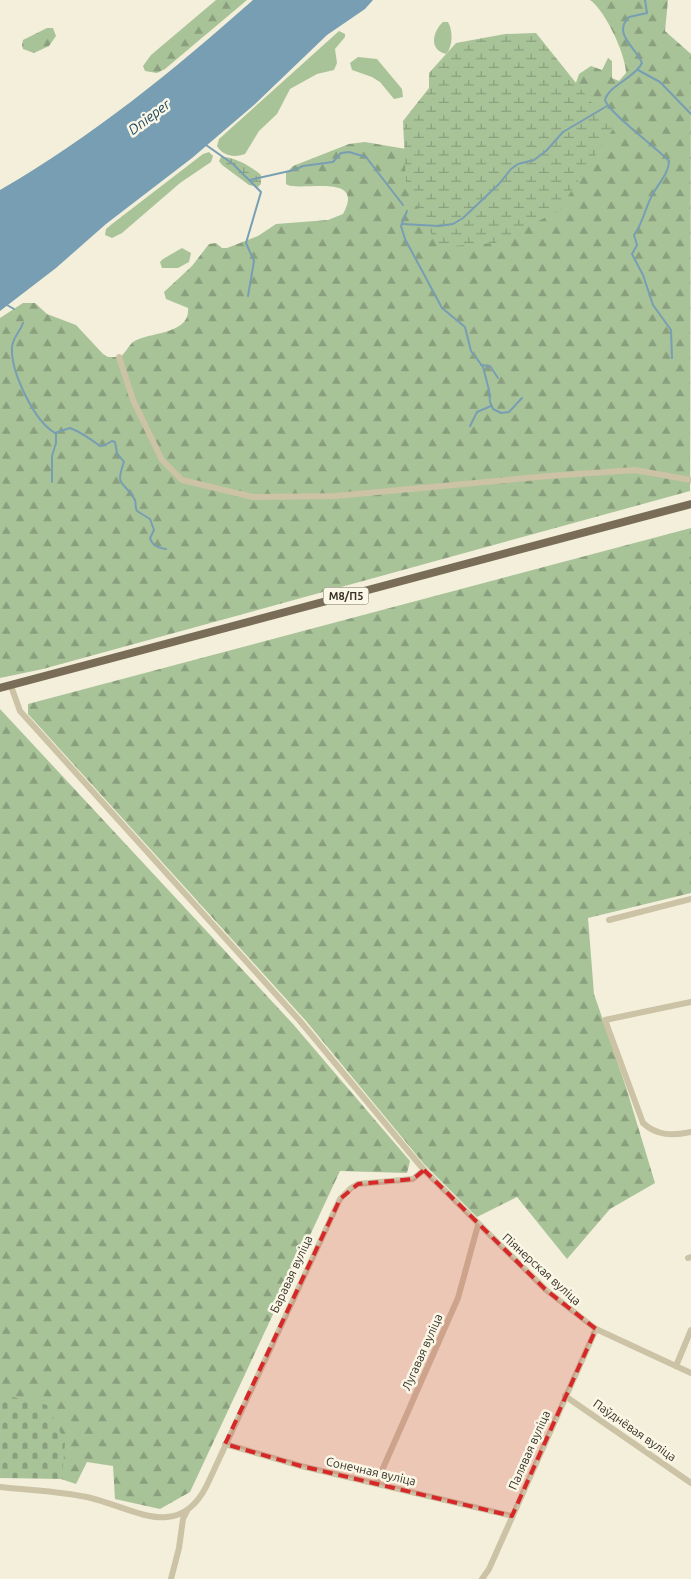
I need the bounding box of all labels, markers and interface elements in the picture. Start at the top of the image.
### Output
water label: Dnieper [125,96,174,138]
road number: М8/П5 [324,588,368,604]
street label: Піянерская вуліца [500,1230,584,1308]
street label: Баравая вуліца [267,1233,315,1315]
street label: Лугавая вуліца [399,1312,445,1392]
street label: Паўднёвая вуліца [591,1397,679,1463]
street label: Палявая вуліца [506,1408,552,1492]
street label: Сонечная вуліца [325,1454,417,1488]

